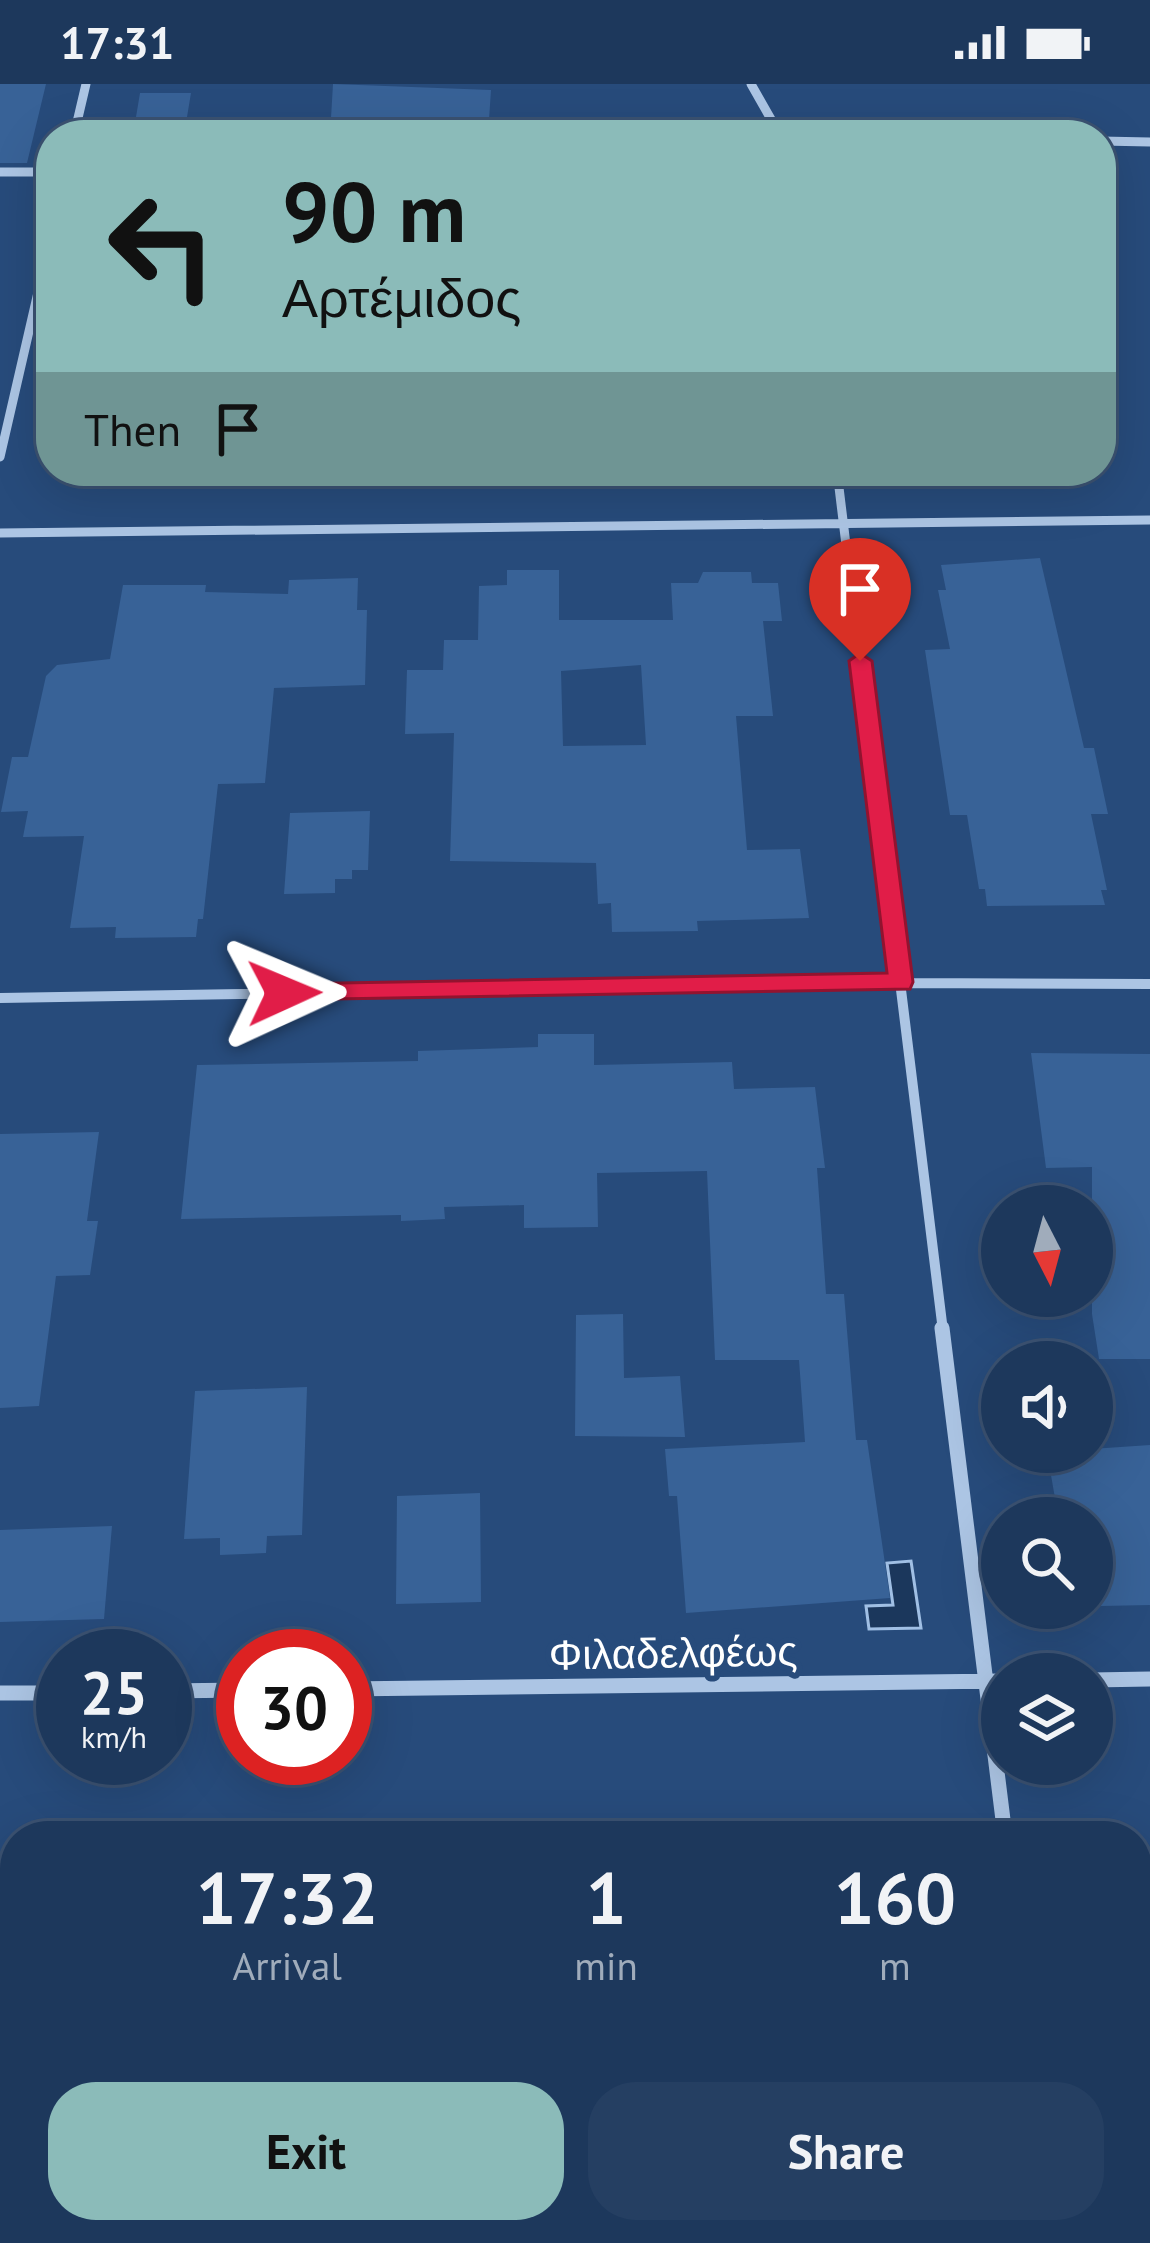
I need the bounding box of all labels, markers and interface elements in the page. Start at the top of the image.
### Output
text: 17:31 [60,13,174,71]
text: 90 m [282,156,466,265]
icon: left [84,168,240,324]
text: Αρτέμιδος [282,262,521,332]
icon: arrive [205,396,271,462]
text: Then [84,400,181,458]
pin [809,538,911,661]
icon: arrive [827,556,893,622]
position arrow [221,930,347,1056]
north arrow [981,1185,1113,1317]
map controls [981,1185,1113,1785]
button: sound [981,1341,1113,1473]
button: search [981,1497,1113,1629]
street label: Φιλαδελφέως [548,1622,798,1682]
speed limit sign: 30 [216,1629,372,1785]
text: 25 [80,1653,148,1731]
button: layers [981,1653,1113,1785]
text: km/h [81,1717,147,1756]
text: 17:32 [196,1851,379,1944]
text: 1 [586,1851,627,1944]
text: 160 [834,1851,956,1944]
text: Arrival [233,1940,342,1991]
text: min [574,1940,638,1991]
text: m [879,1940,911,1991]
button: Exit [48,2082,564,2220]
button: Share [588,2082,1104,2220]

